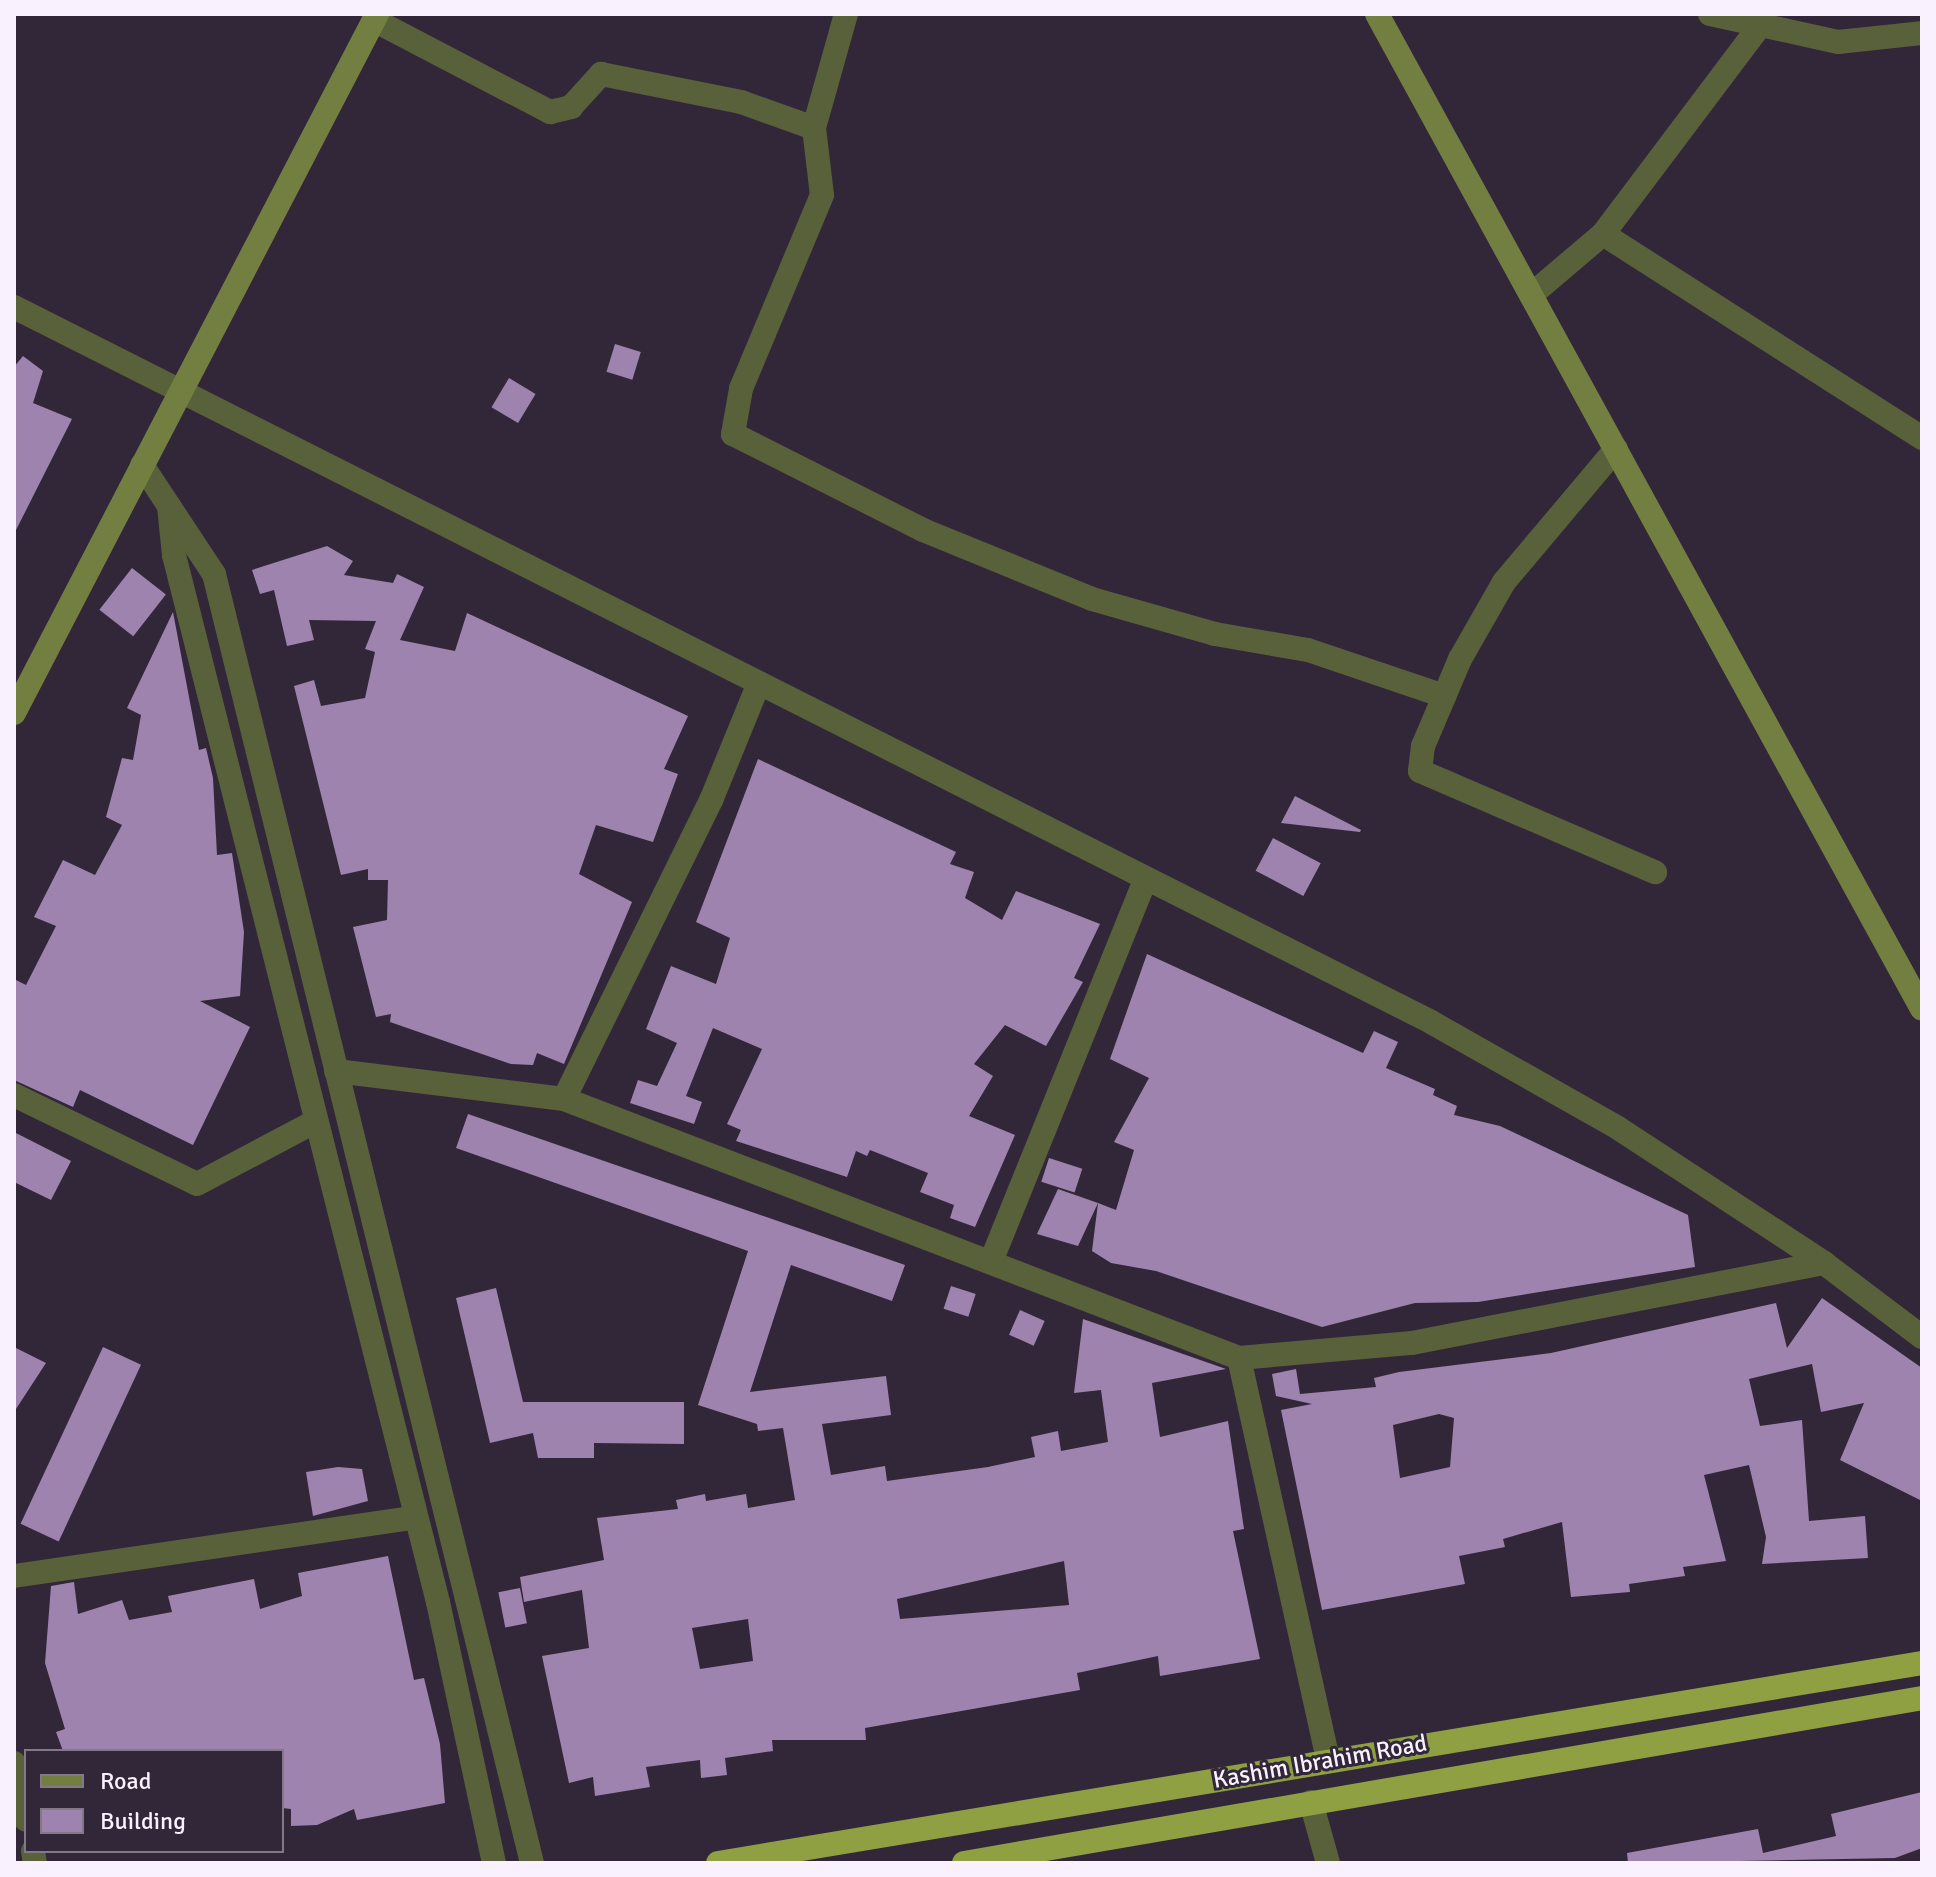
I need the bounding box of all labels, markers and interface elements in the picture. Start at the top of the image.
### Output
street label: Kashim Ibrahim Road [1211,1729,1429,1795]
legend [24,1749,284,1853]
text: Road [100,1766,151,1796]
text: Building [100,1806,186,1836]

